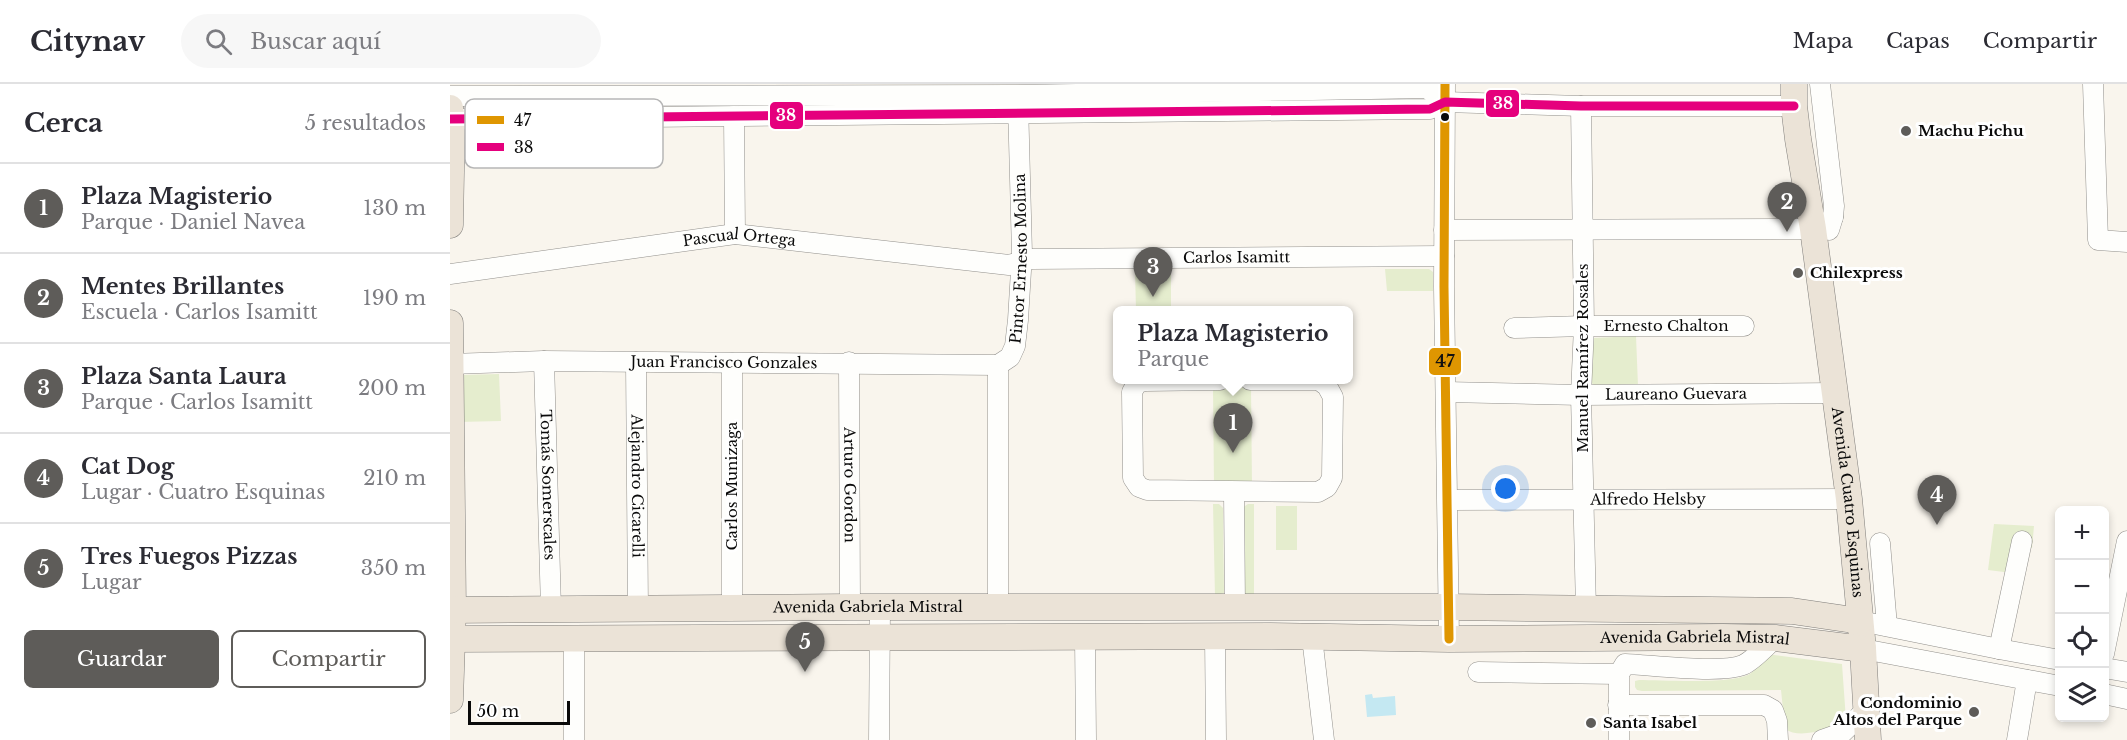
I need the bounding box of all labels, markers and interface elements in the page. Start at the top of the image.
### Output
search box [181,14,601,68]
text: Citynav [30,24,145,59]
icon: search [202,25,235,58]
text: Buscar aquí [250,28,381,55]
text: Mapa [1793,28,1853,54]
text: Capas [1886,28,1950,54]
text: Compartir [1983,28,2097,54]
line badge: 38 [1485,89,1520,118]
text: 38 [1493,93,1513,113]
legend [465,99,663,168]
line badge: 38 [769,101,804,130]
text: 38 [776,105,796,125]
text: Cerca [24,107,103,139]
text: 47 [514,110,532,130]
text: 5 resultados [305,111,426,135]
unlabelled marker [1439,111,1451,123]
place label: Machu Pichu [1918,121,2024,140]
marker: Machu Pichu [1899,124,1913,138]
text: 38 [514,137,534,157]
street label: Pintor Ernesto Molina [1005,173,1031,345]
pin: 2 [1768,182,1806,232]
text: Plaza Magisterio [81,183,272,210]
text: 1 [39,196,48,220]
text: 130 m [363,196,426,220]
text: Parque · Daniel Navea [81,210,305,234]
street label: Pascual Ortega [681,224,798,250]
street label: Carlos Isamitt [1183,247,1291,267]
pin: 3 [1134,248,1172,297]
street label: Manuel Ramírez Rosales [1573,263,1592,453]
place label: Chilexpress [1810,263,1903,282]
marker: Chilexpress [1791,266,1805,280]
text: Mentes Brillantes [81,273,284,300]
text: 2 [37,286,50,310]
text: 190 m [363,286,426,310]
text: Escuela · Carlos Isamitt [81,300,318,324]
popup [1113,306,1353,384]
street label: Ernesto Chalton [1603,316,1728,335]
text: Plaza Magisterio [1137,320,1329,347]
text: Parque [1137,347,1209,371]
line badge: 47 [1428,347,1462,376]
text: 47 [1436,351,1455,371]
street label: Juan Francisco Gonzales [629,352,818,372]
text: Plaza Santa Laura [81,363,287,390]
text: 3 [37,376,50,400]
text: 200 m [358,376,426,400]
street label: Laureano Guevara [1605,384,1748,404]
text: Parque · Carlos Isamitt [81,390,313,414]
pin: 1 [1214,404,1252,453]
street label: Avenida Cuatro Esquinas [1828,405,1868,599]
street label: Tomás Somerscales [536,409,560,561]
street label: Alejandro Cicarelli [627,413,648,558]
street label: Carlos Munizaga [722,421,741,550]
street label: Arturo Gordon [840,426,860,543]
text: Cat Dog [81,453,174,480]
text: 4 [37,466,50,490]
text: 210 m [363,466,426,490]
your location [1491,474,1520,503]
pin: 4 [1918,476,1956,525]
text: Lugar · Cuatro Esquinas [81,480,325,504]
street label: Alfredo Helsby [1589,489,1706,509]
map controls [2055,506,2109,722]
button: + [2055,506,2109,560]
text: Tres Fuegos Pizzas [81,543,297,570]
text: 5 [38,556,49,580]
text: 350 m [361,556,426,580]
button: − [2055,560,2109,614]
text: Lugar [81,570,142,594]
street label: Avenida Gabriela Mistral [772,597,963,617]
button: locate [2055,614,2109,668]
pin: 5 [786,622,824,672]
street label: Avenida Gabriela Mistral [1599,627,1791,649]
button: Guardar [24,630,219,688]
button: Compartir [231,630,426,688]
button: layers [2055,668,2109,722]
place label: Condominio Altos del Parque [1832,693,1962,729]
scale bar [468,698,570,726]
text: 50 m [477,701,519,721]
marker: Condominio Altos del Parque [1967,705,1981,719]
place label: Santa Isabel [1603,713,1698,732]
marker: Santa Isabel [1584,716,1598,730]

